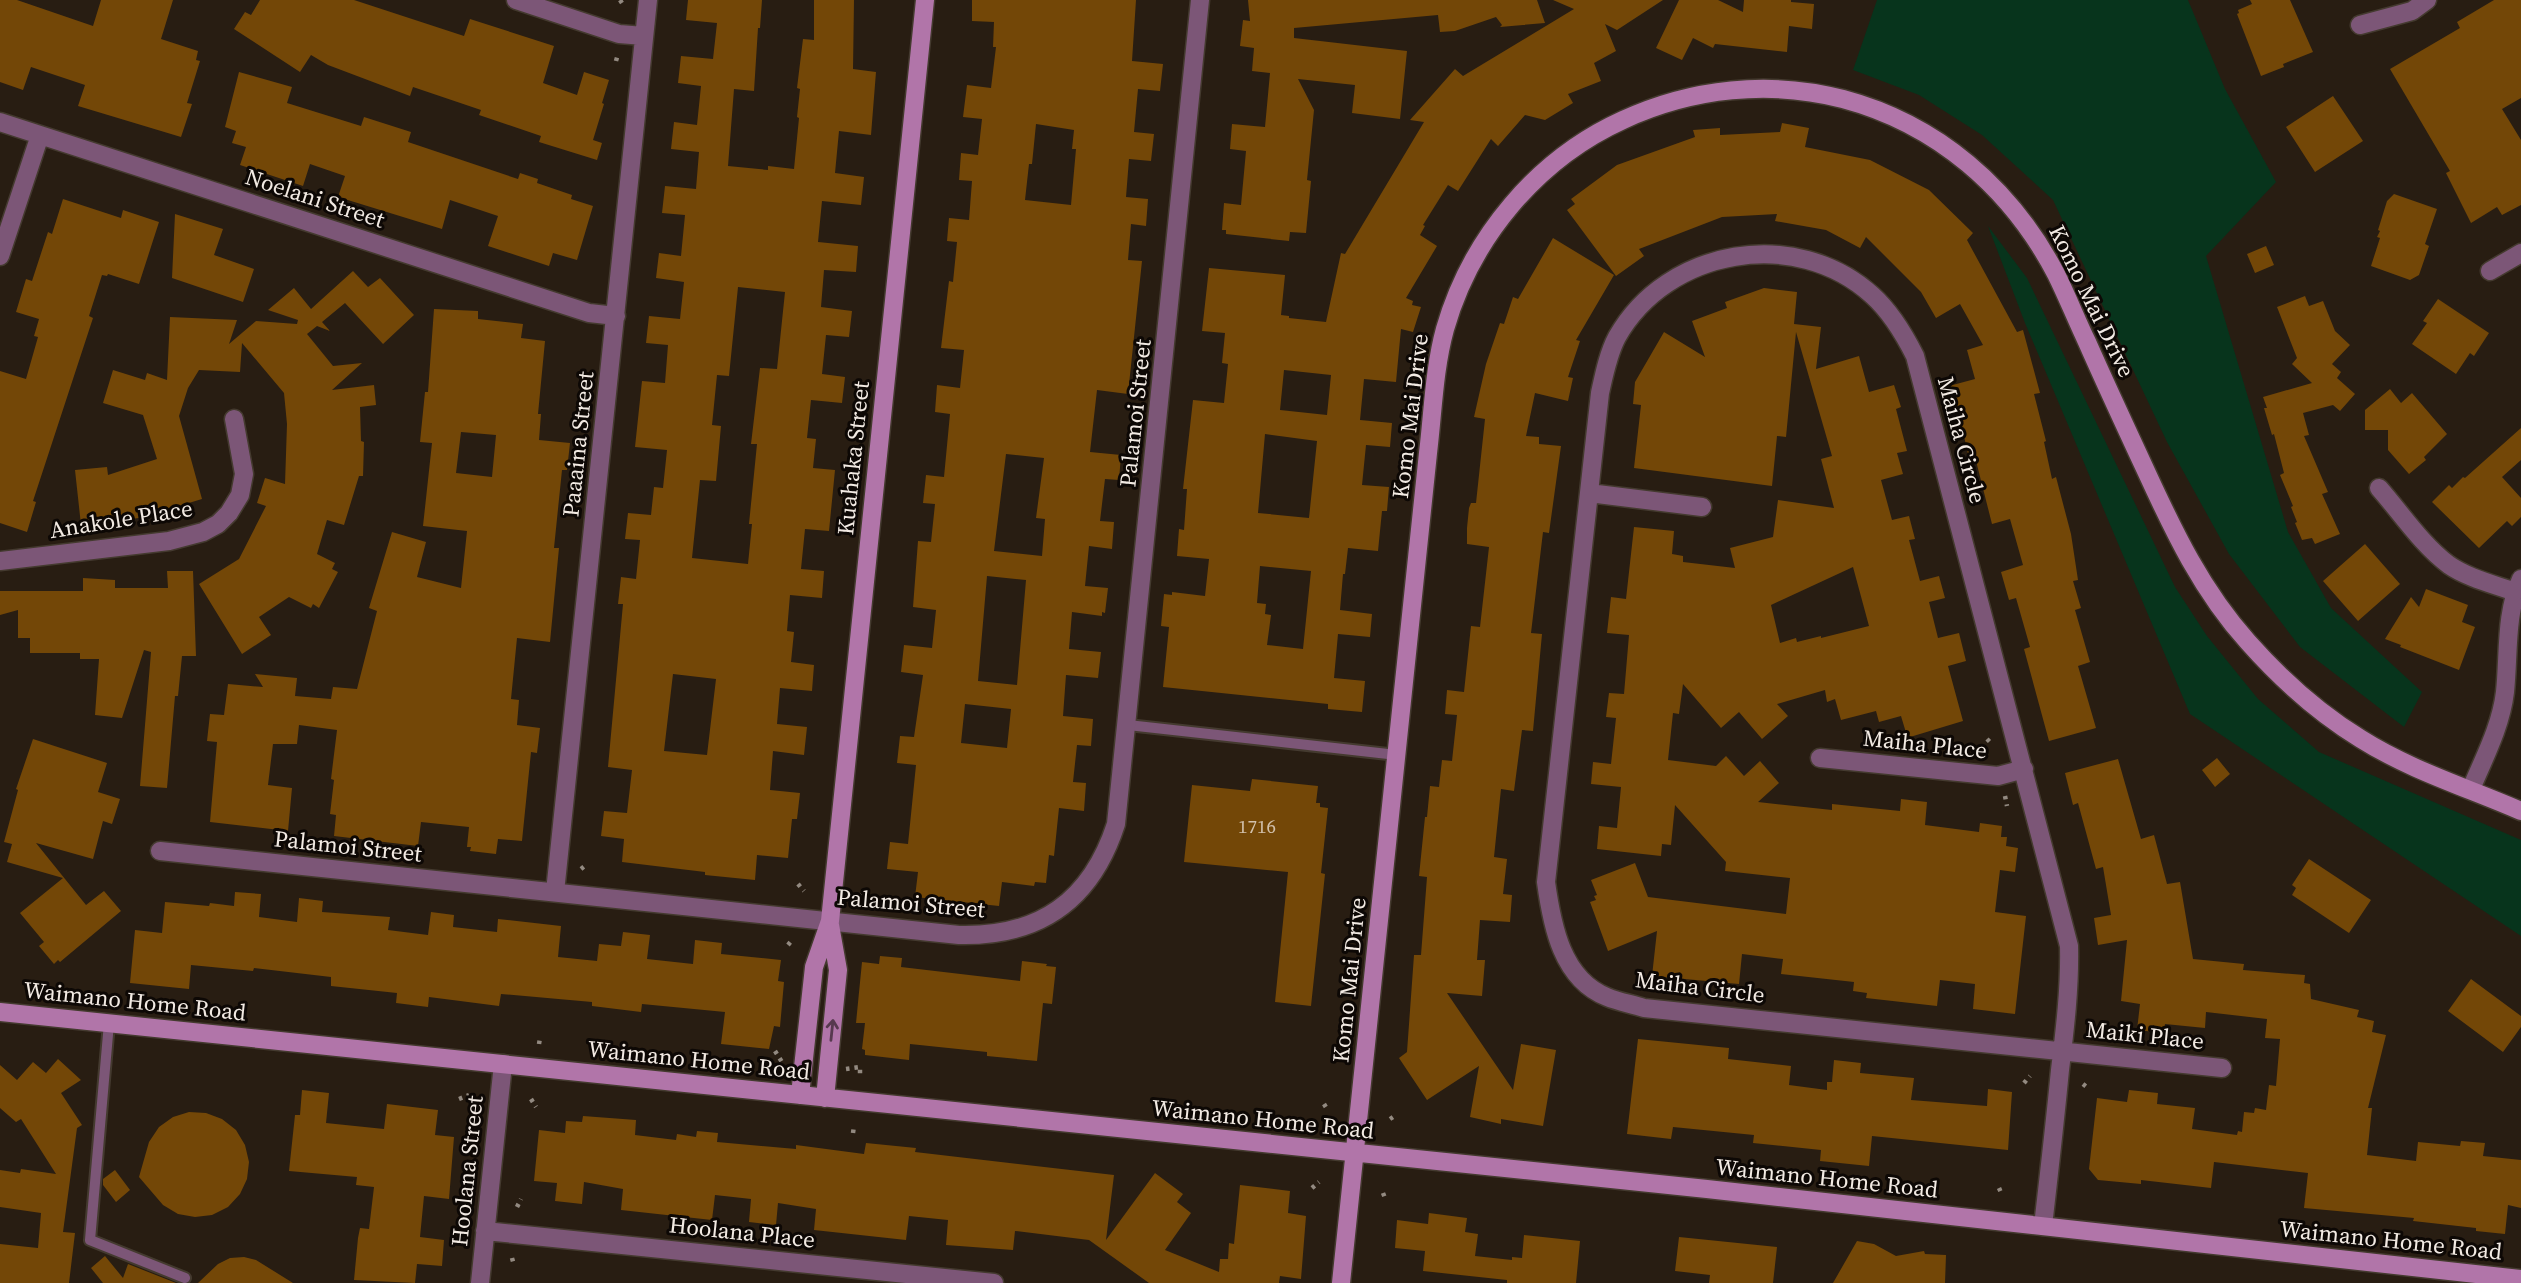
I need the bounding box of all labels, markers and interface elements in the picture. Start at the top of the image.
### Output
street label: Noelani Street [241,160,389,236]
street label: Komo Mai Drive [2041,219,2143,383]
street label: Komo Mai Drive [1384,332,1436,500]
street label: Palamoi Street [1111,337,1159,489]
street label: Paaaina Street [554,369,602,518]
street label: Maiha Circle [1930,373,1994,507]
street label: Kuahaka Street [829,379,877,537]
street label: Anakole Place [47,492,195,546]
street label: Maiha Place [1861,722,1989,766]
house number: 1716 [1238,813,1276,839]
street label: Palamoi Street [272,822,424,870]
street label: Palamoi Street [836,881,987,925]
street label: Komo Mai Drive [1324,896,1374,1064]
street label: Maiha Circle [1633,963,1767,1011]
street label: Waimano Home Road [22,973,248,1029]
street label: Maiki Place [2084,1013,2206,1057]
one-way arrow [825,1019,838,1042]
street label: Waimano Home Road [586,1032,812,1088]
street label: Waimano Home Road [1150,1091,1376,1147]
street label: Hoolana Street [443,1094,491,1248]
street label: Waimano Home Road [1714,1150,1940,1206]
street label: Hoolana Place [667,1208,817,1256]
street label: Waimano Home Road [2278,1212,2504,1268]

